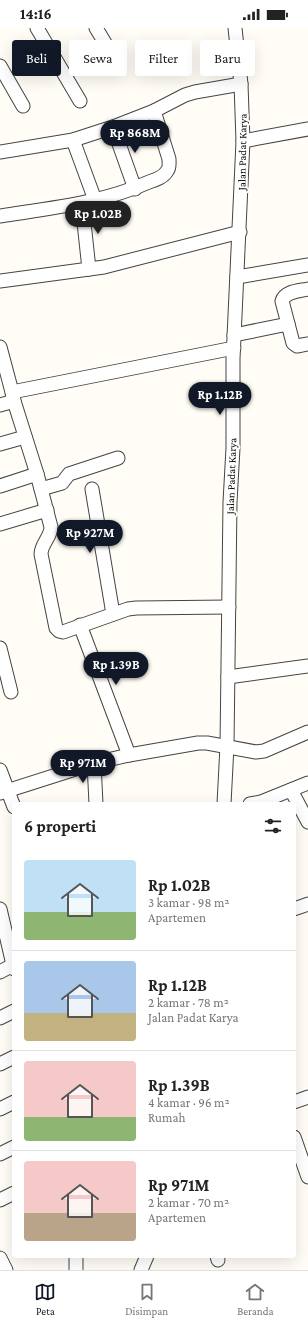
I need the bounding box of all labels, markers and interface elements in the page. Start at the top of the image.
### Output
text: 14:16 [20,6,52,22]
chip: Beli [12,40,61,76]
chip: Sewa [69,40,127,76]
chip: Filter [135,40,192,76]
chip: Baru [200,40,255,76]
street label: Jalan Padat Karya [235,114,250,191]
pin: Rp 868M [98,120,172,154]
text: Rp 868M [109,125,161,140]
pin: Rp 1.02B [57,201,139,235]
text: Rp 1.02B [74,206,122,221]
pin: Rp 1.12B [179,382,261,416]
text: Rp 1.12B [197,387,243,402]
street label: Jalan Padat Karya [224,437,239,516]
pin: Rp 927M [53,520,127,554]
text: Rp 927M [66,525,114,540]
pin: Rp 1.39B [75,652,157,686]
text: Rp 1.39B [92,657,140,672]
pin: Rp 971M [46,750,120,784]
text: Rp 971M [60,755,106,770]
icon: filters [262,815,284,837]
text: 6 properti [24,817,96,836]
icon: home [56,876,104,924]
text: Rp 1.02B [148,876,211,895]
text: 3 kamar · 98 m² [148,895,229,910]
text: Apartemen [148,910,206,925]
text: Rp 1.12B [148,976,207,995]
icon: home [56,977,104,1025]
text: 2 kamar · 78 m² [148,995,229,1010]
text: Jalan Padat Karya [148,1010,239,1025]
text: Rp 1.39B [148,1076,210,1095]
icon: home [56,1077,104,1125]
text: 4 kamar · 96 m² [148,1095,230,1110]
text: Rumah [148,1110,185,1125]
text: Rp 971M [148,1176,209,1195]
icon: home [56,1177,104,1225]
text: 2 kamar · 70 m² [148,1195,229,1210]
text: Apartemen [148,1210,206,1225]
tab: Peta [34,1281,56,1317]
tab: Disimpan [125,1281,168,1317]
tab: Beranda [237,1281,274,1317]

